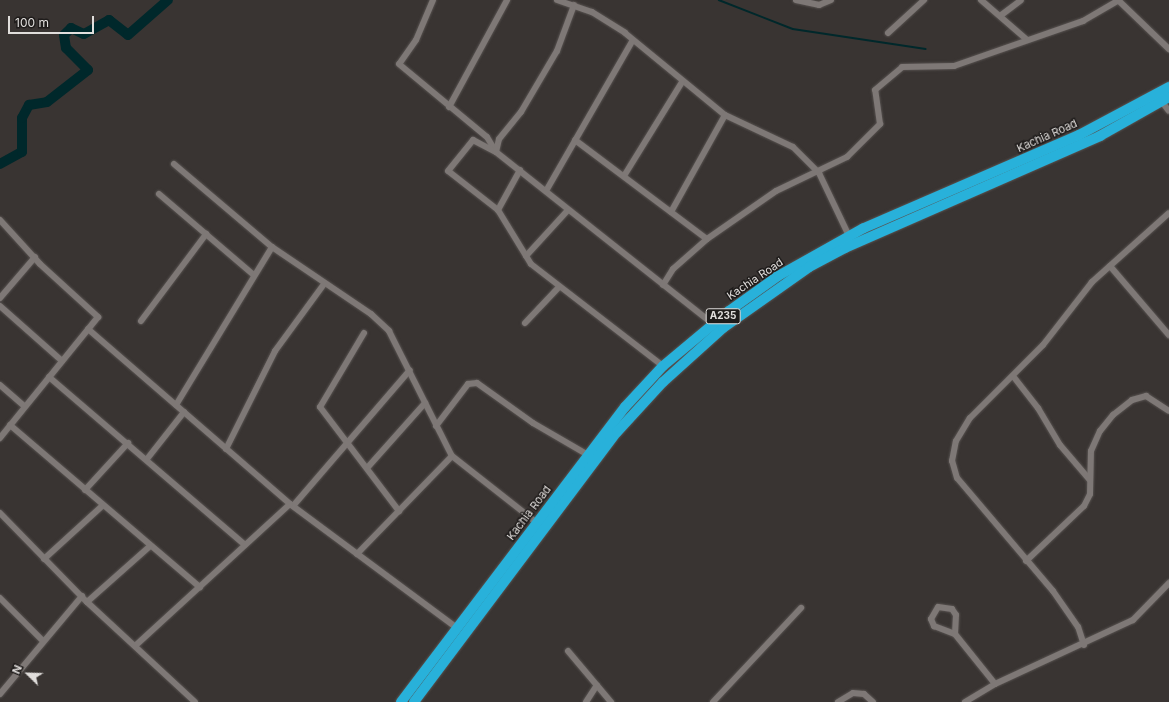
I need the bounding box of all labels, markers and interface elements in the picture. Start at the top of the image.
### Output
scale bar [10,8,96,34]
text: 100 m [15,15,49,30]
street label: Kachia Road [1015,117,1079,155]
street label: Kachia Road [724,255,786,303]
road number: A235 [705,308,741,324]
street label: Kachia Road [504,483,554,543]
north arrow [8,654,48,694]
text: N [9,663,25,676]

